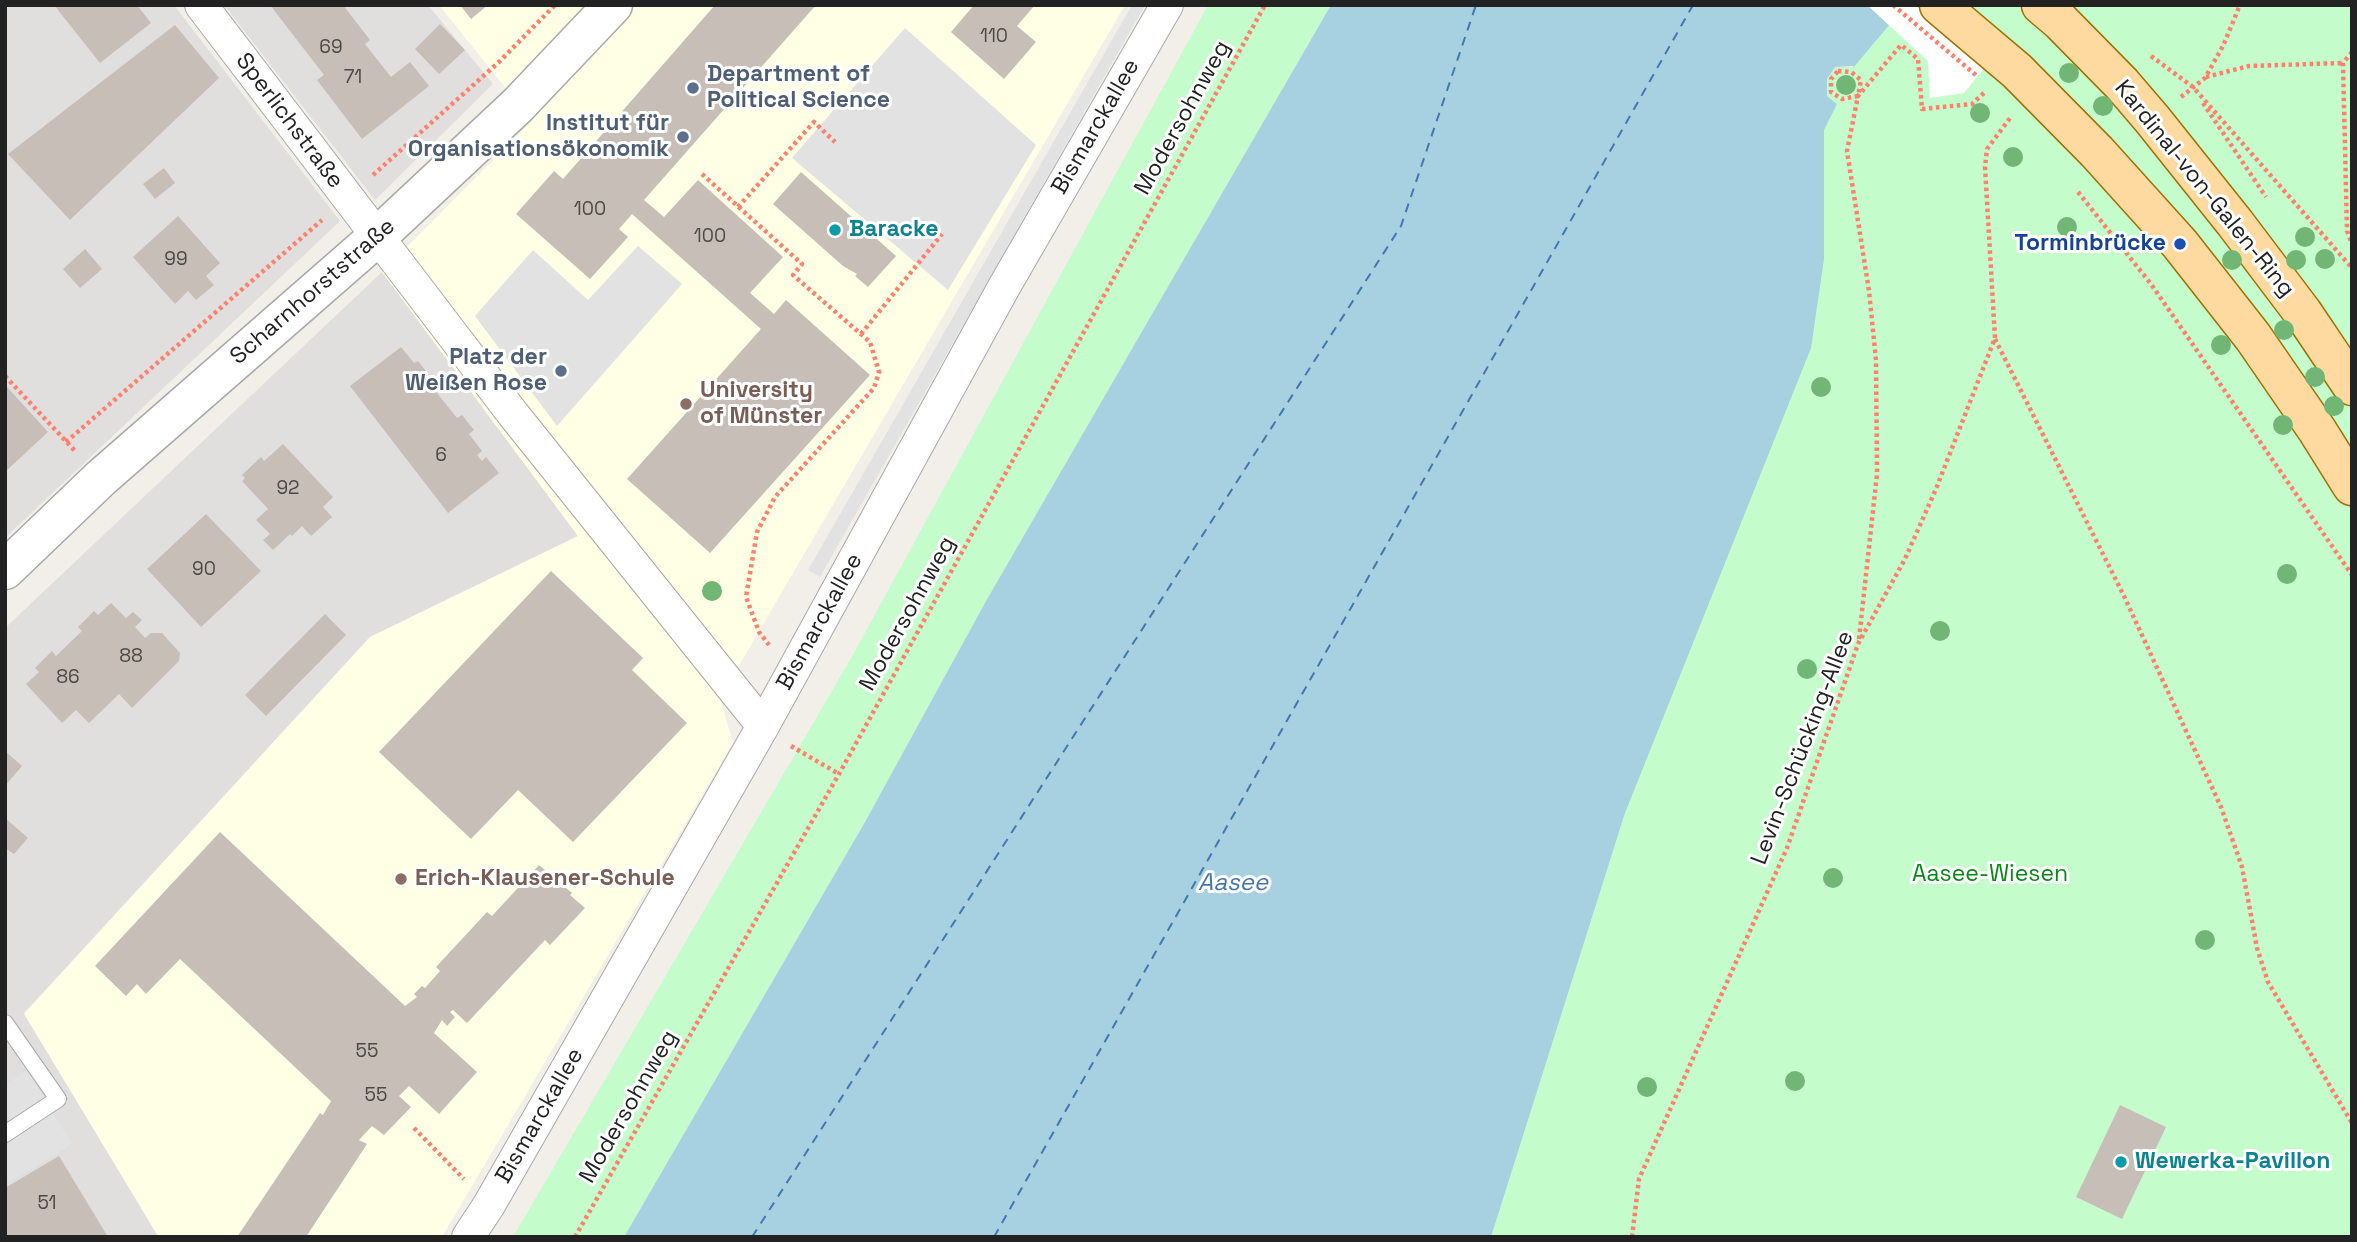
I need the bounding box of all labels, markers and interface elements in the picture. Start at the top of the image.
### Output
house number: 110 [980,26,1008,48]
street label: Modersohnweg [1129,36,1237,200]
house number: 69 [319,37,343,59]
street label: Sperlichstraße [229,48,349,194]
street label: Bismarckallee [1046,54,1146,200]
place label: Department of Political Science [707,61,890,115]
house number: 71 [344,67,362,89]
street label: Kardinal-von-Galen-Ring [2108,75,2300,303]
marker: Department of Political Science [685,80,701,96]
place label: Institut für Organisationsökonomik [408,110,669,164]
marker: Institut für Organisationsökonomik [675,129,691,145]
house number: 100 [574,199,606,221]
street label: Scharnhorststraße [225,213,401,371]
place label: Baracke [849,216,938,244]
marker: Baracke [827,222,843,238]
house number: 100 [694,226,726,248]
place label: Torminbrücke [2015,230,2166,258]
marker: Torminbrücke [2172,236,2188,252]
house number: 99 [164,249,188,271]
place label: Platz der Weißen Rose [405,344,547,398]
marker: Platz der Weißen Rose [553,363,569,379]
place label: University of Münster [700,377,822,431]
marker: University of Münster [678,396,694,412]
house number: 6 [435,445,447,467]
house number: 92 [276,478,300,500]
street label: Modersohnweg [854,532,962,696]
street label: Bismarckallee [771,549,869,695]
house number: 90 [192,559,216,581]
street label: Levin-Schücking-Allee [1746,627,1860,869]
house number: 88 [119,646,143,668]
house number: 86 [56,667,80,689]
park label: Aasee-Wiesen [1912,861,2068,889]
place label: Erich-Klausener-Schule [415,865,675,893]
water label: Aasee [1198,869,1268,897]
marker: Erich-Klausener-Schule [393,871,409,887]
street label: Modersohnweg [574,1026,684,1188]
house number: 55 [356,1041,378,1063]
street label: Bismarckallee [490,1043,590,1189]
house number: 55 [365,1085,387,1107]
place label: Wewerka-Pavillon [2135,1148,2330,1176]
marker: Wewerka-Pavillon [2113,1154,2129,1170]
house number: 51 [37,1193,57,1215]

